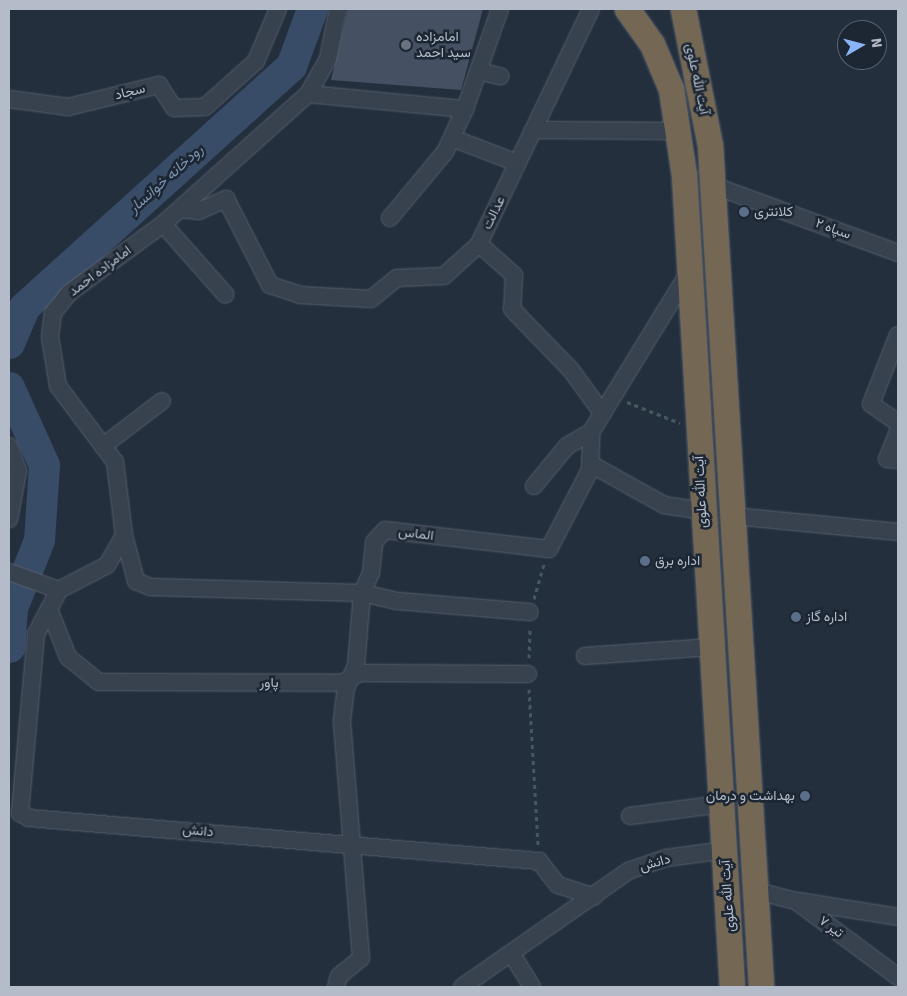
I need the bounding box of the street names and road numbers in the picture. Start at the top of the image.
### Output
street label: آیت الله علوی [681,42,713,116]
street label: سجاد [113,80,147,104]
street label: عدالت [479,194,509,232]
street label: سپاه ۲ [813,215,853,243]
street label: امامزاده احمد [65,242,135,300]
street label: آیت الله علوی [691,455,711,529]
street label: الماس [397,523,435,545]
street label: پاور [259,675,279,691]
street label: دانش [182,821,214,841]
street label: دانش [638,851,672,875]
street label: آیت الله علوی [717,859,739,933]
street label: ۷ تیر [815,912,847,942]

